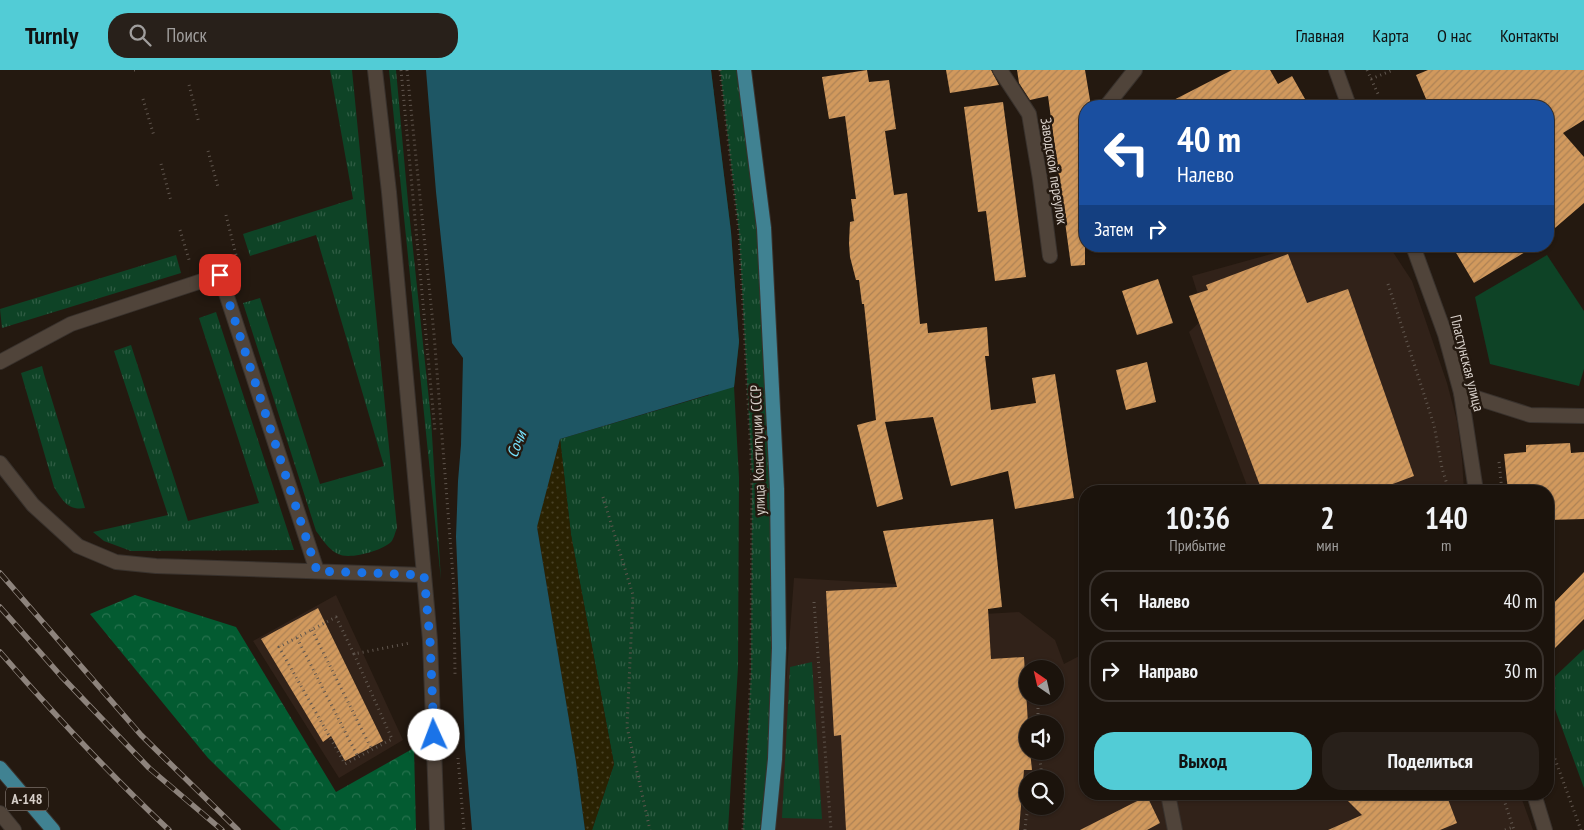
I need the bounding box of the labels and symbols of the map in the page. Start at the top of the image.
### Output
street label: Заводской переулок [1037,116,1072,226]
pin [199,254,241,296]
street label: Пластунская улица [1446,313,1489,413]
street label: улица Конституции СССР [746,384,769,515]
water label: Сочи [502,426,531,460]
north arrow [1019,660,1064,705]
position arrow [407,708,459,760]
road number: А-148 [6,788,48,811]

